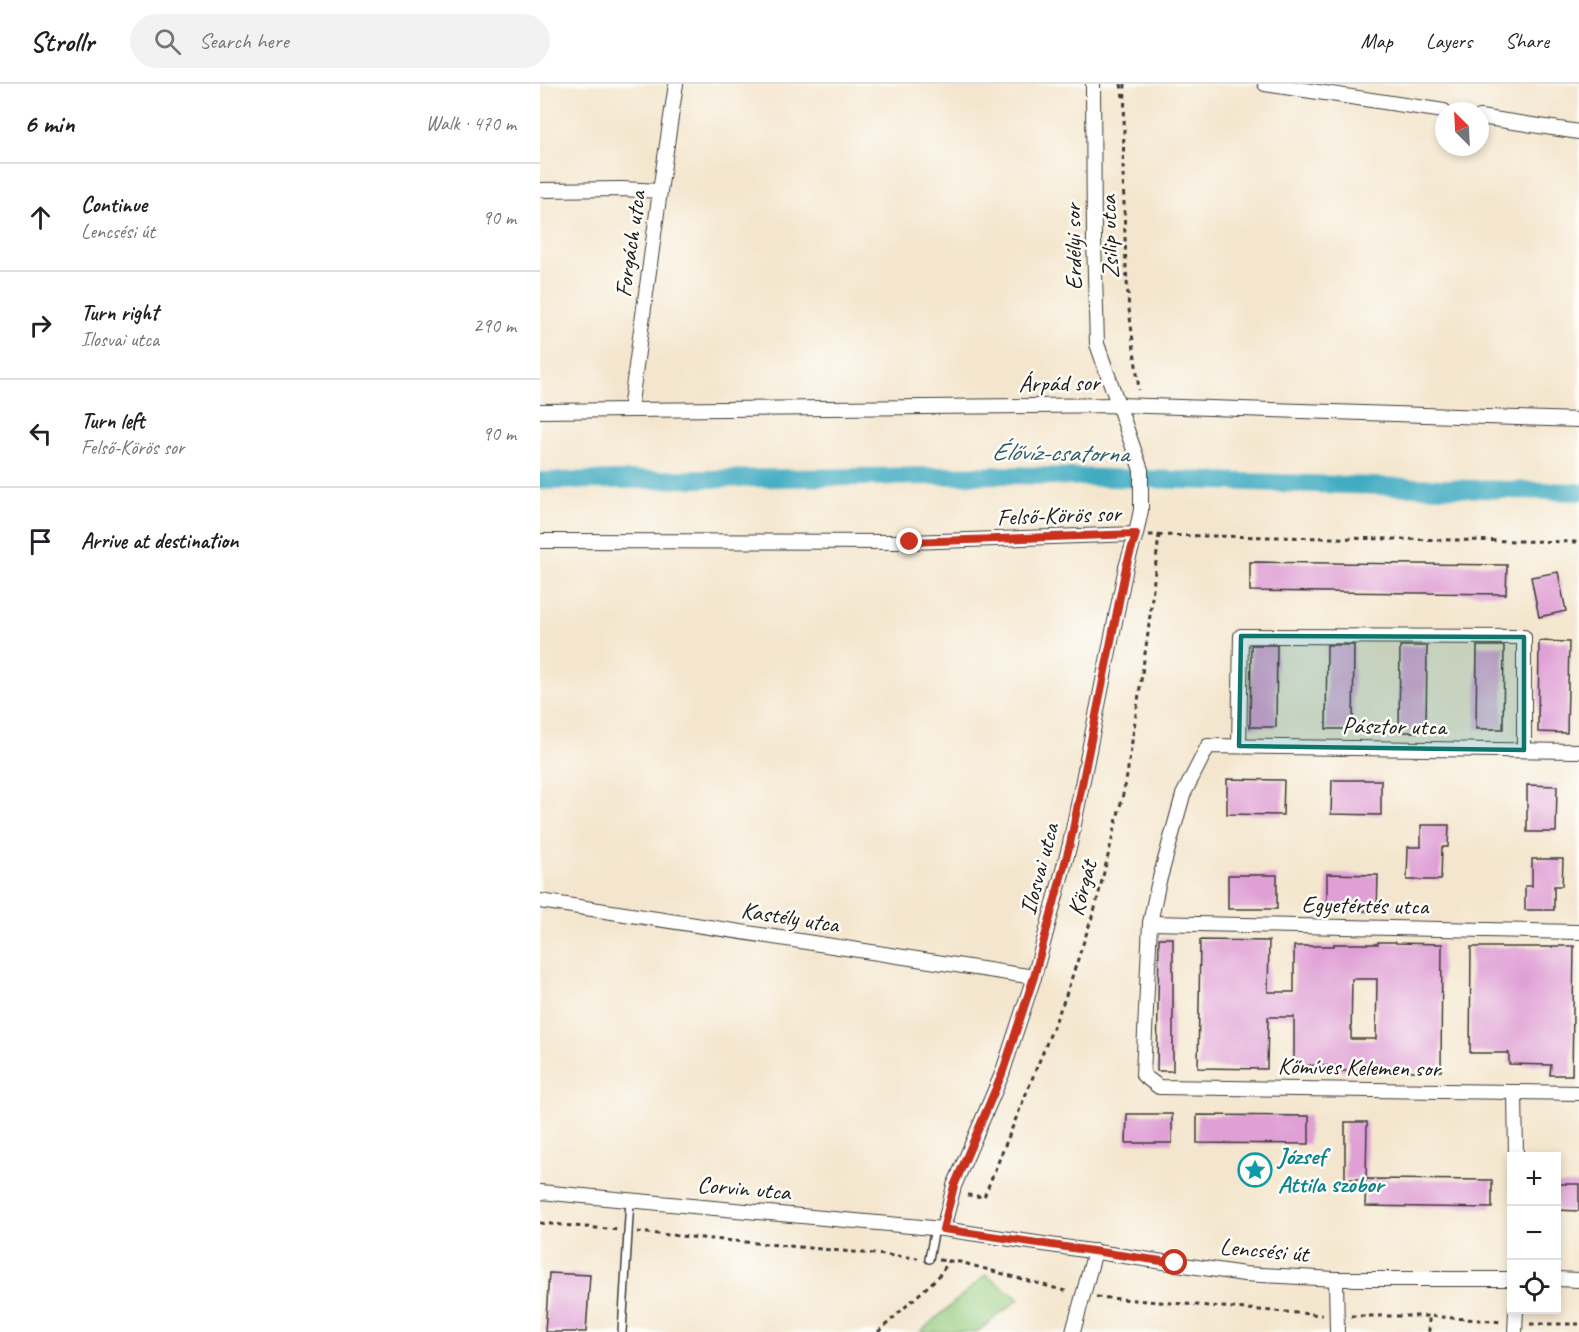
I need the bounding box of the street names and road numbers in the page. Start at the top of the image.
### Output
street label: Forgách utca [608,188,652,299]
street label: Zsilip utca [1092,193,1125,279]
street label: Erdélyi sor [1057,201,1089,290]
street label: Árpád sor [1018,367,1102,399]
street label: Felső-Körös sor [997,498,1124,532]
street label: Pásztor utca [1342,710,1448,742]
street label: Ilosvai utca [1012,819,1066,918]
street label: Körgát [1060,855,1104,919]
street label: Egyetértés utca [1301,889,1430,921]
street label: Kastély utca [739,894,842,940]
street label: Kőmíves Kelemen sor [1278,1051,1443,1083]
street label: Corvin utca [696,1169,793,1207]
street label: Lencsési út [1219,1231,1311,1269]

